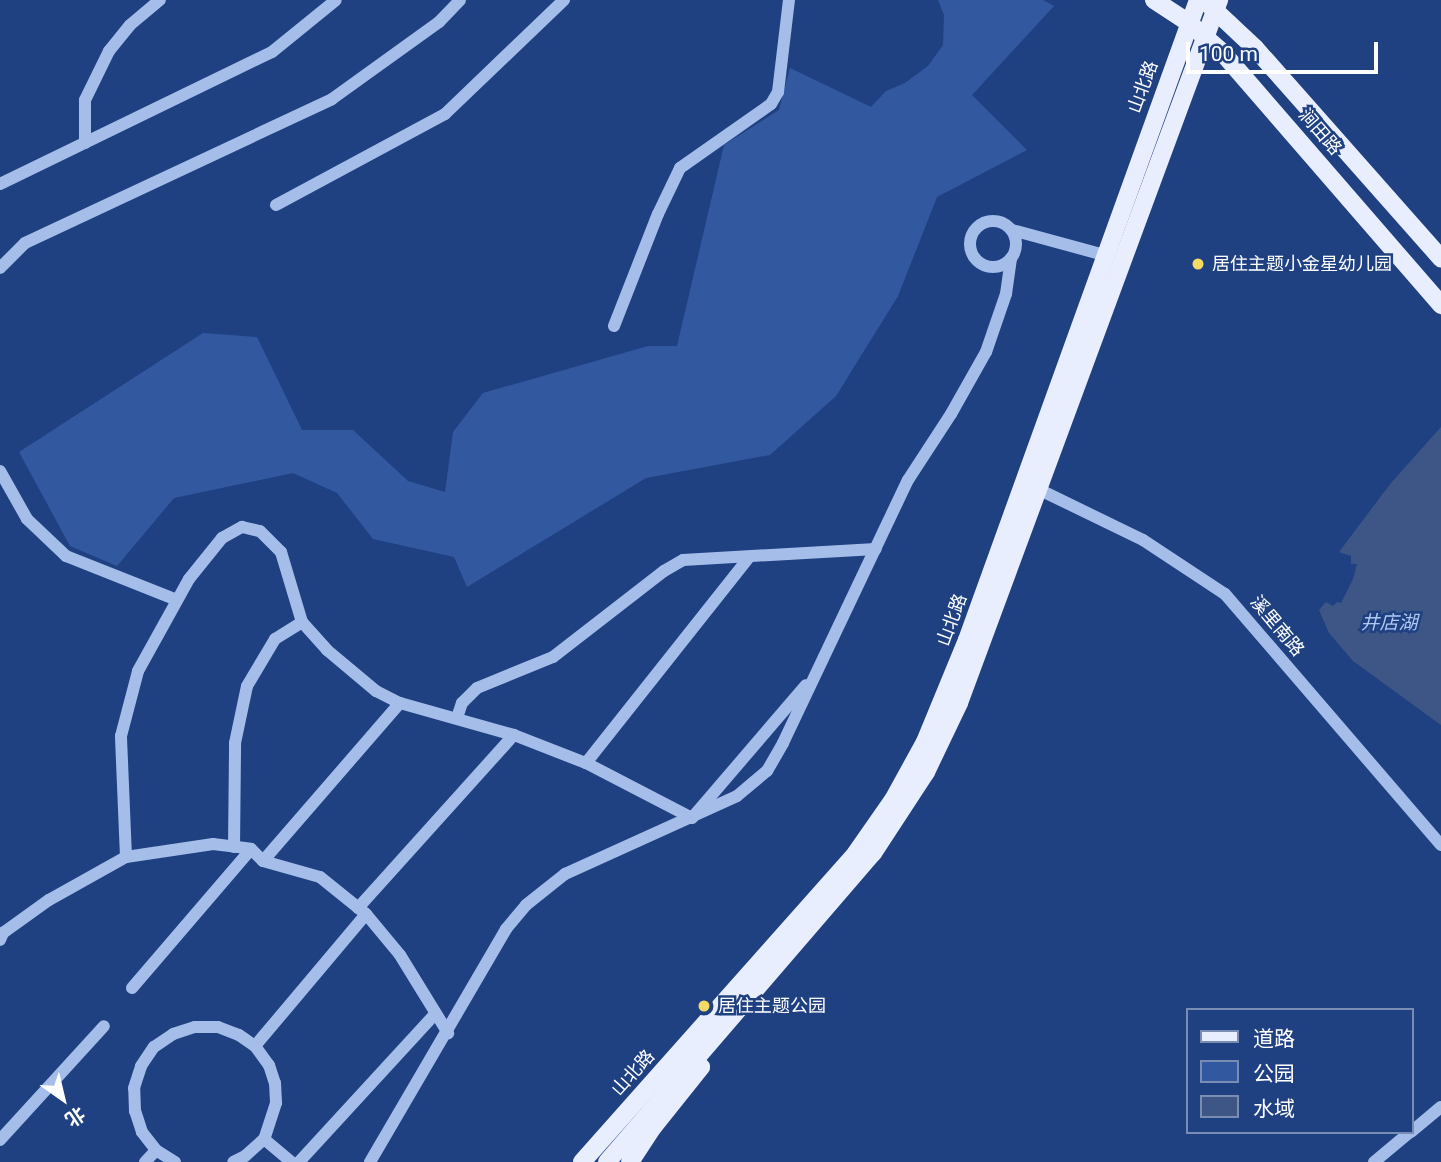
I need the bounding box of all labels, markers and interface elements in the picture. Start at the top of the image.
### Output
scale bar [1189,28,1382,72]
text: 100 m [1199,42,1258,66]
street label: 山北路 [1124,58,1162,116]
street label: 涧田路 [1294,105,1346,159]
place label: 居住主题小金星幼儿园 [1212,253,1392,275]
marker: 居住主题小金星幼儿园 [1190,256,1206,272]
street label: 山北路 [933,591,971,649]
street label: 溪里南路 [1246,591,1308,661]
water label: 井店湖 [1361,612,1417,634]
place label: 居住主题公园 [718,995,826,1017]
marker: 居住主题公园 [696,998,712,1014]
legend [1186,1008,1413,1134]
text: 道路 [1253,1027,1295,1051]
street label: 山北路 [607,1046,659,1100]
text: 公园 [1253,1062,1295,1086]
north arrow [28,1064,98,1134]
text: 水域 [1253,1097,1295,1121]
text: 北 [61,1102,89,1132]

